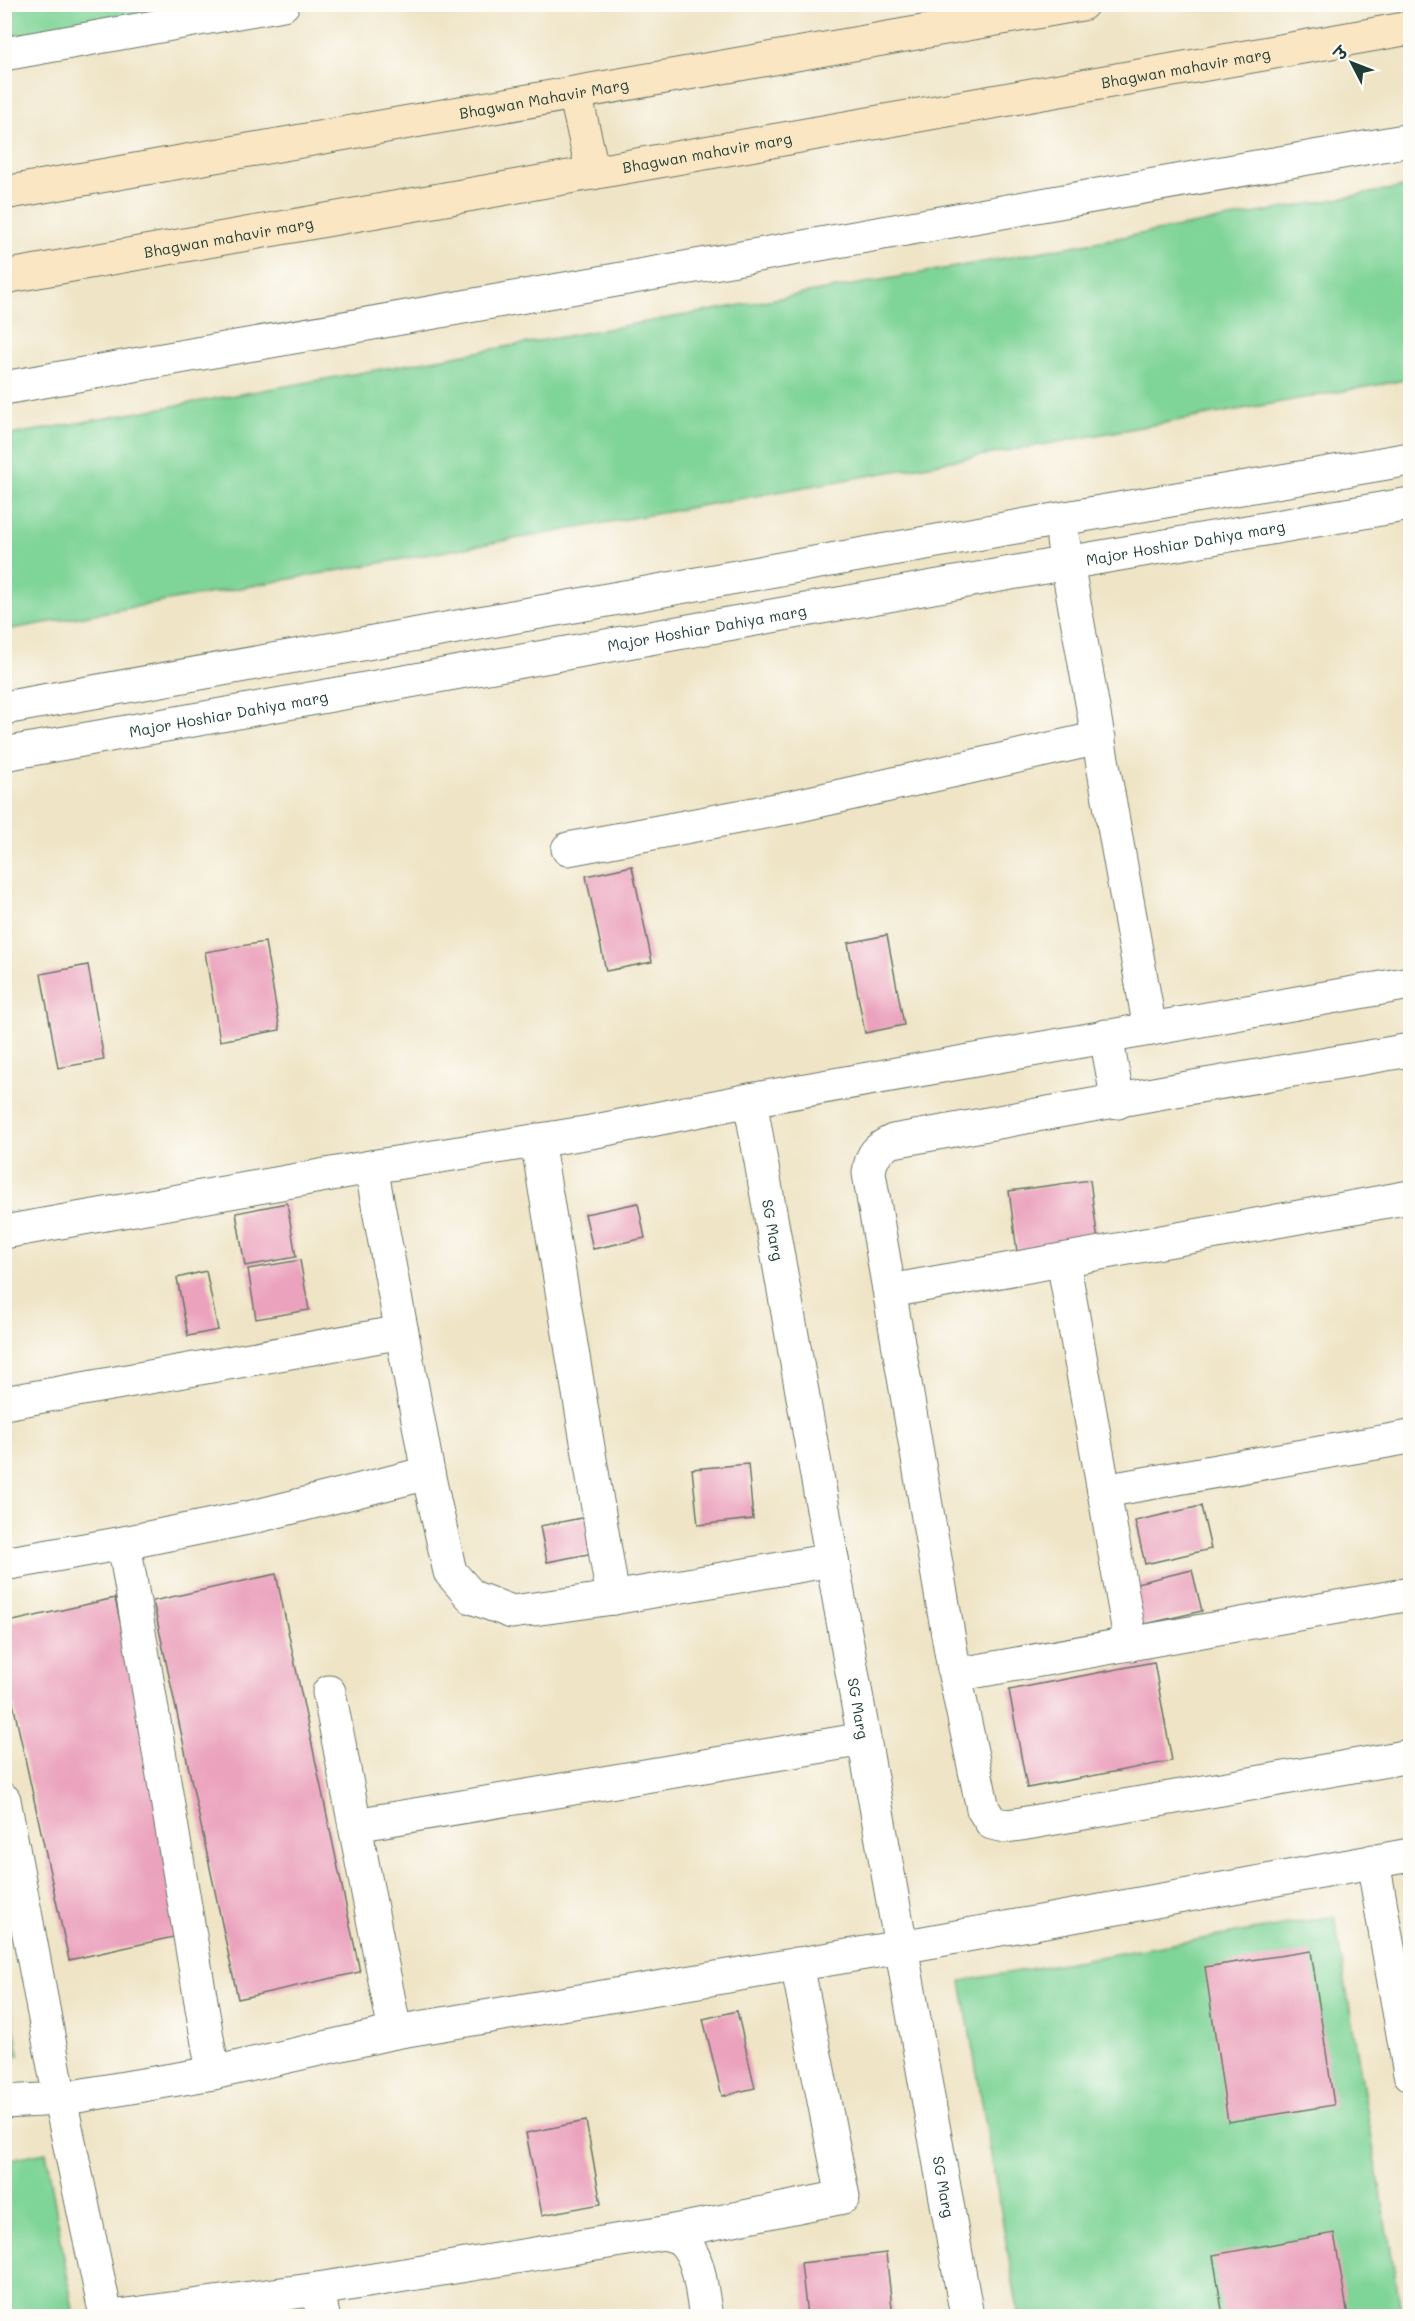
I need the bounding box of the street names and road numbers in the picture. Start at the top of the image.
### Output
street label: Bhagwan mahavir marg [1099,43,1272,93]
street label: Bhagwan Mahavir Marg [458,74,630,123]
street label: Bhagwan mahavir marg [621,128,794,177]
street label: Bhagwan mahavir marg [142,212,315,262]
street label: Major Hoshiar Dahiya marg [1084,516,1287,570]
street label: Major Hoshiar Dahiya marg [606,600,808,655]
street label: Major Hoshiar Dahiya marg [127,686,330,741]
street label: SG Marg [758,1198,789,1262]
street label: SG Marg [843,1676,874,1741]
street label: SG Marg [929,2155,959,2219]

